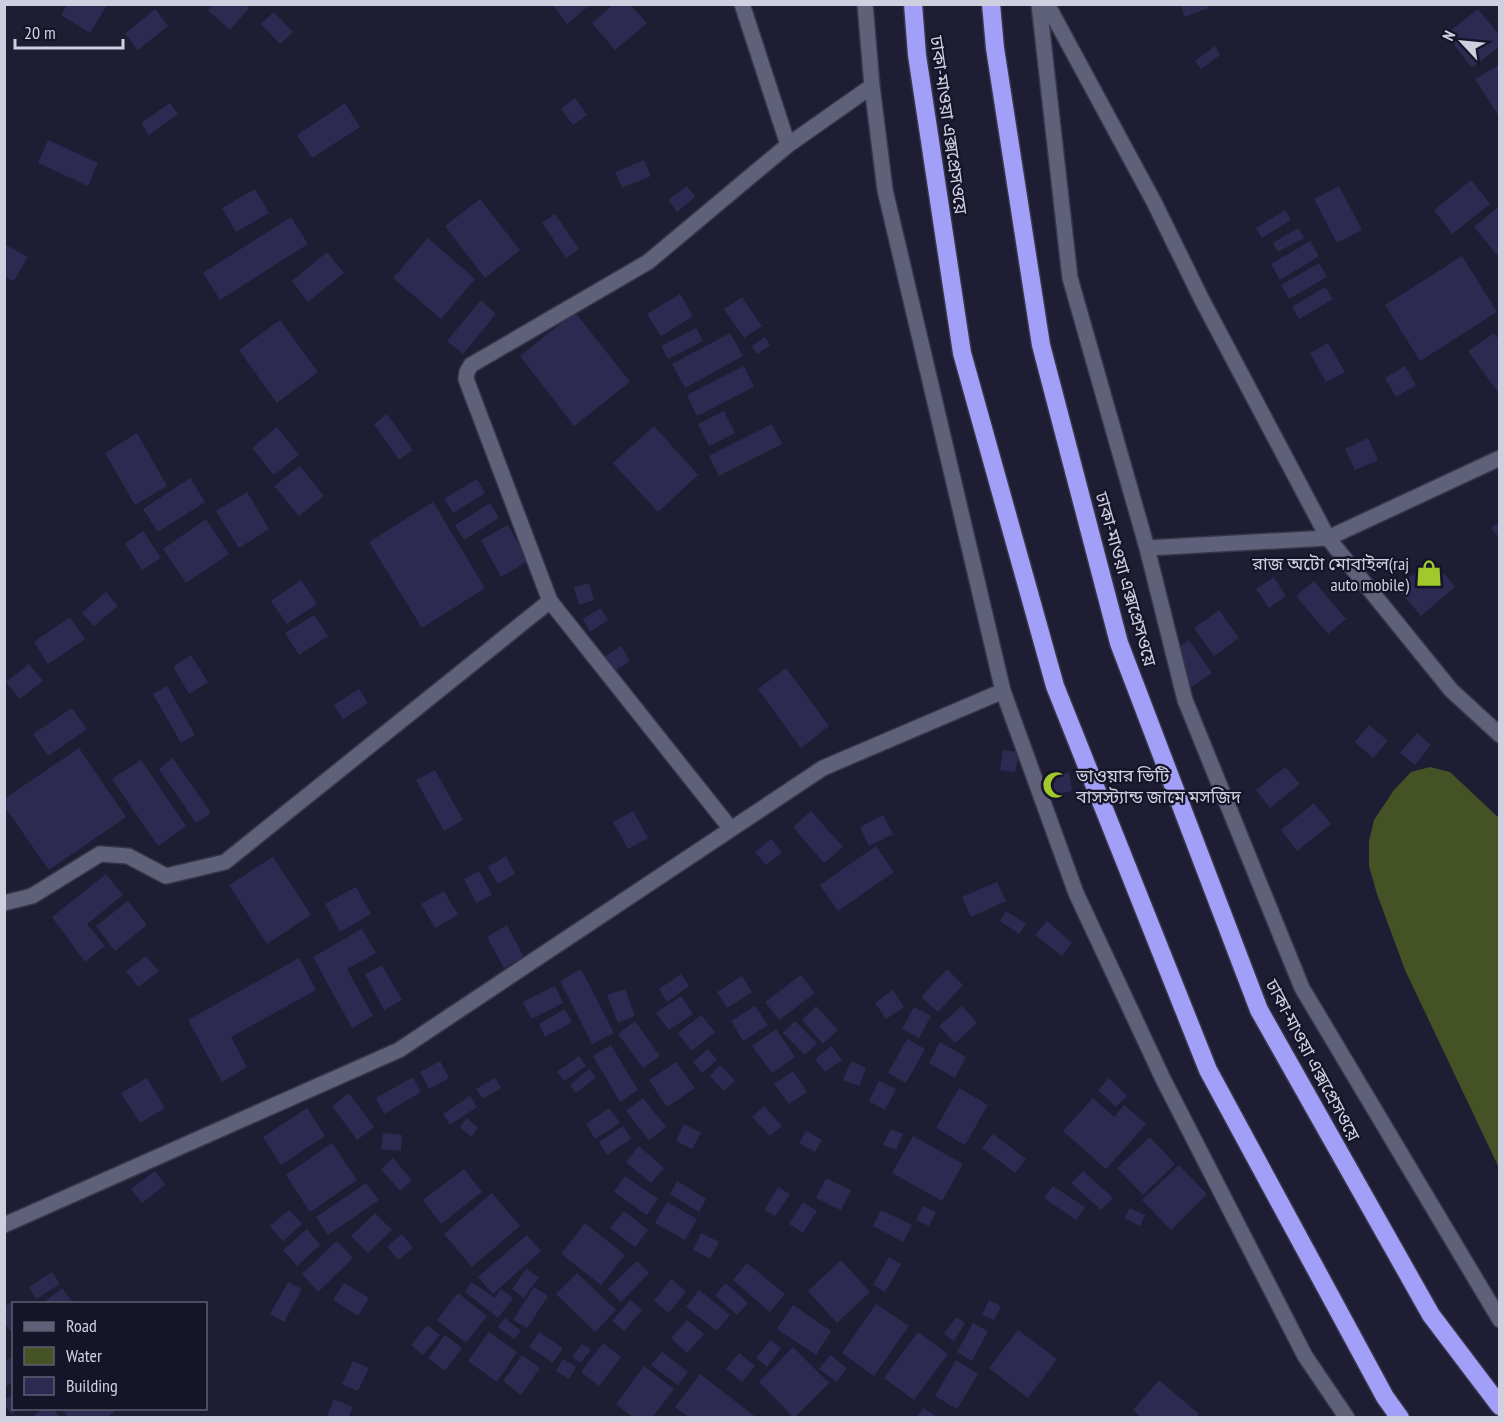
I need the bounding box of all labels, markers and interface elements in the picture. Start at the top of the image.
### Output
scale bar [15,12,123,50]
north arrow [1432,12,1492,72]
text: 20 m [24,21,56,44]
text: N [1438,27,1459,44]
street label: ঢাকা-মাওয়া এক্সপ্রেসওয়ে [925,33,973,216]
street label: ঢাকা-মাওয়া এক্সপ্রেসওয়ে [1090,488,1162,669]
place label: রাজ অটো মোবাইল(raj auto mobile) [1251,552,1410,596]
shop icon: রাজ অটো মোবাইল(raj auto mobile) [1414,558,1444,588]
place label: ভাওয়ার ভিটি বাসস্ট্যান্ড জামে মসজিদ [1075,764,1242,808]
mosque icon: ভাওয়ার ভিটি বাসস্ট্যান্ড জামে মসজিদ [1041,770,1071,800]
street label: ঢাকা-মাওয়া এক্সপ্রেসওয়ে [1260,974,1366,1145]
legend [12,1302,207,1410]
text: Road [66,1314,97,1337]
text: Water [66,1344,102,1367]
text: Building [66,1374,118,1397]

